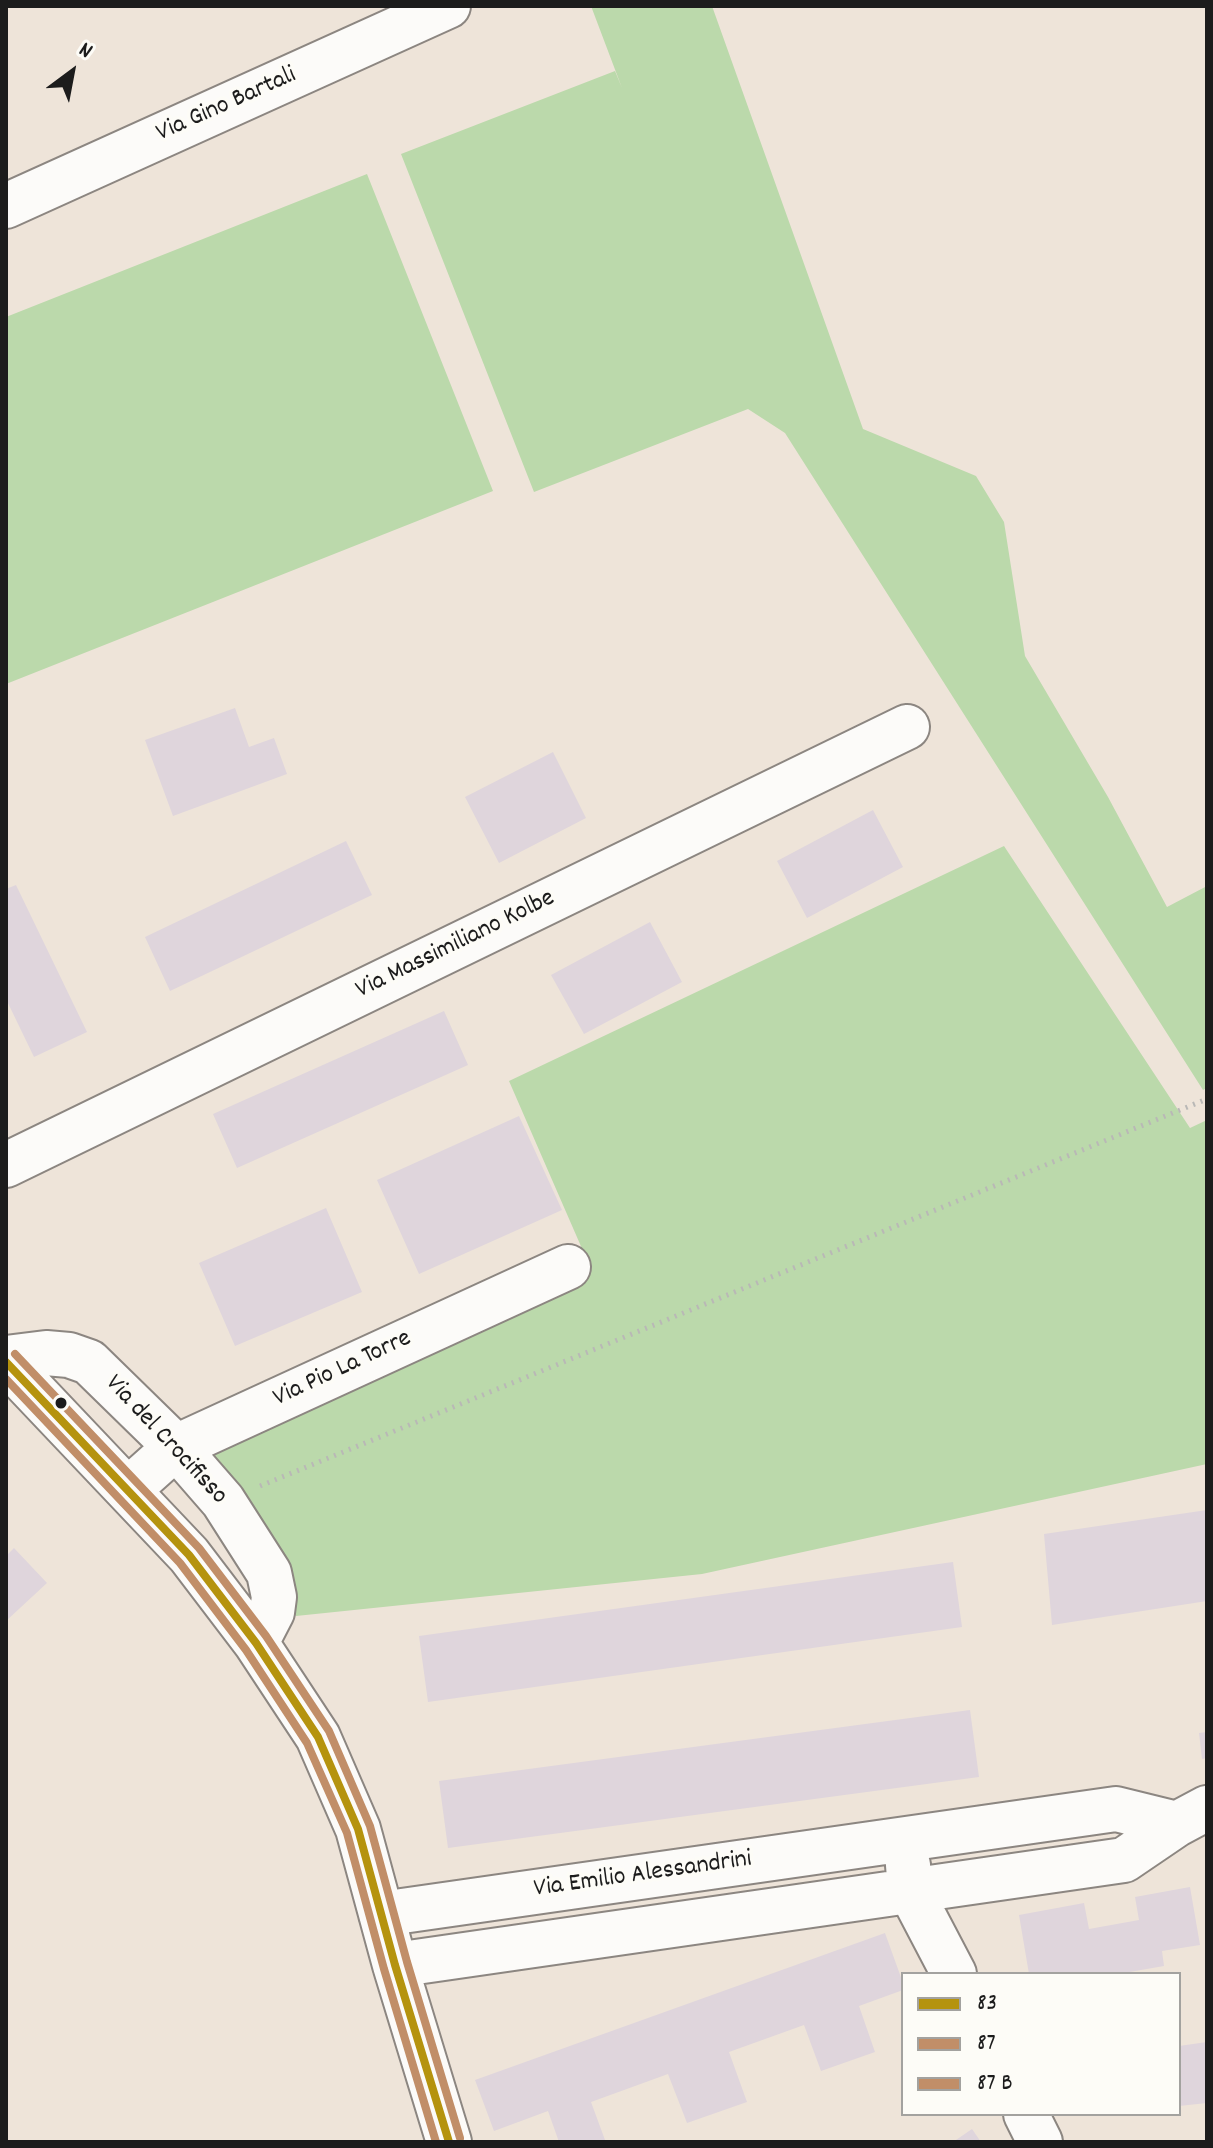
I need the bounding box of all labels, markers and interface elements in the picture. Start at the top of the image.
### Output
north arrow [32,32,112,112]
text: N [72,35,98,67]
street label: Via Gino Bartali [152,61,302,151]
street label: Via Massimiliano Kolbe [352,884,560,1008]
street label: Via Pio La Torre [269,1324,417,1416]
street label: Via del Crocifisso [97,1370,233,1512]
unlabelled marker [53,1395,69,1411]
street label: Via Emilio Alessandrini [532,1845,754,1907]
legend [901,1972,1181,2116]
text: 83 [977,1987,997,2021]
text: 87 [977,2027,996,2061]
text: 87 B [977,2067,1013,2101]

